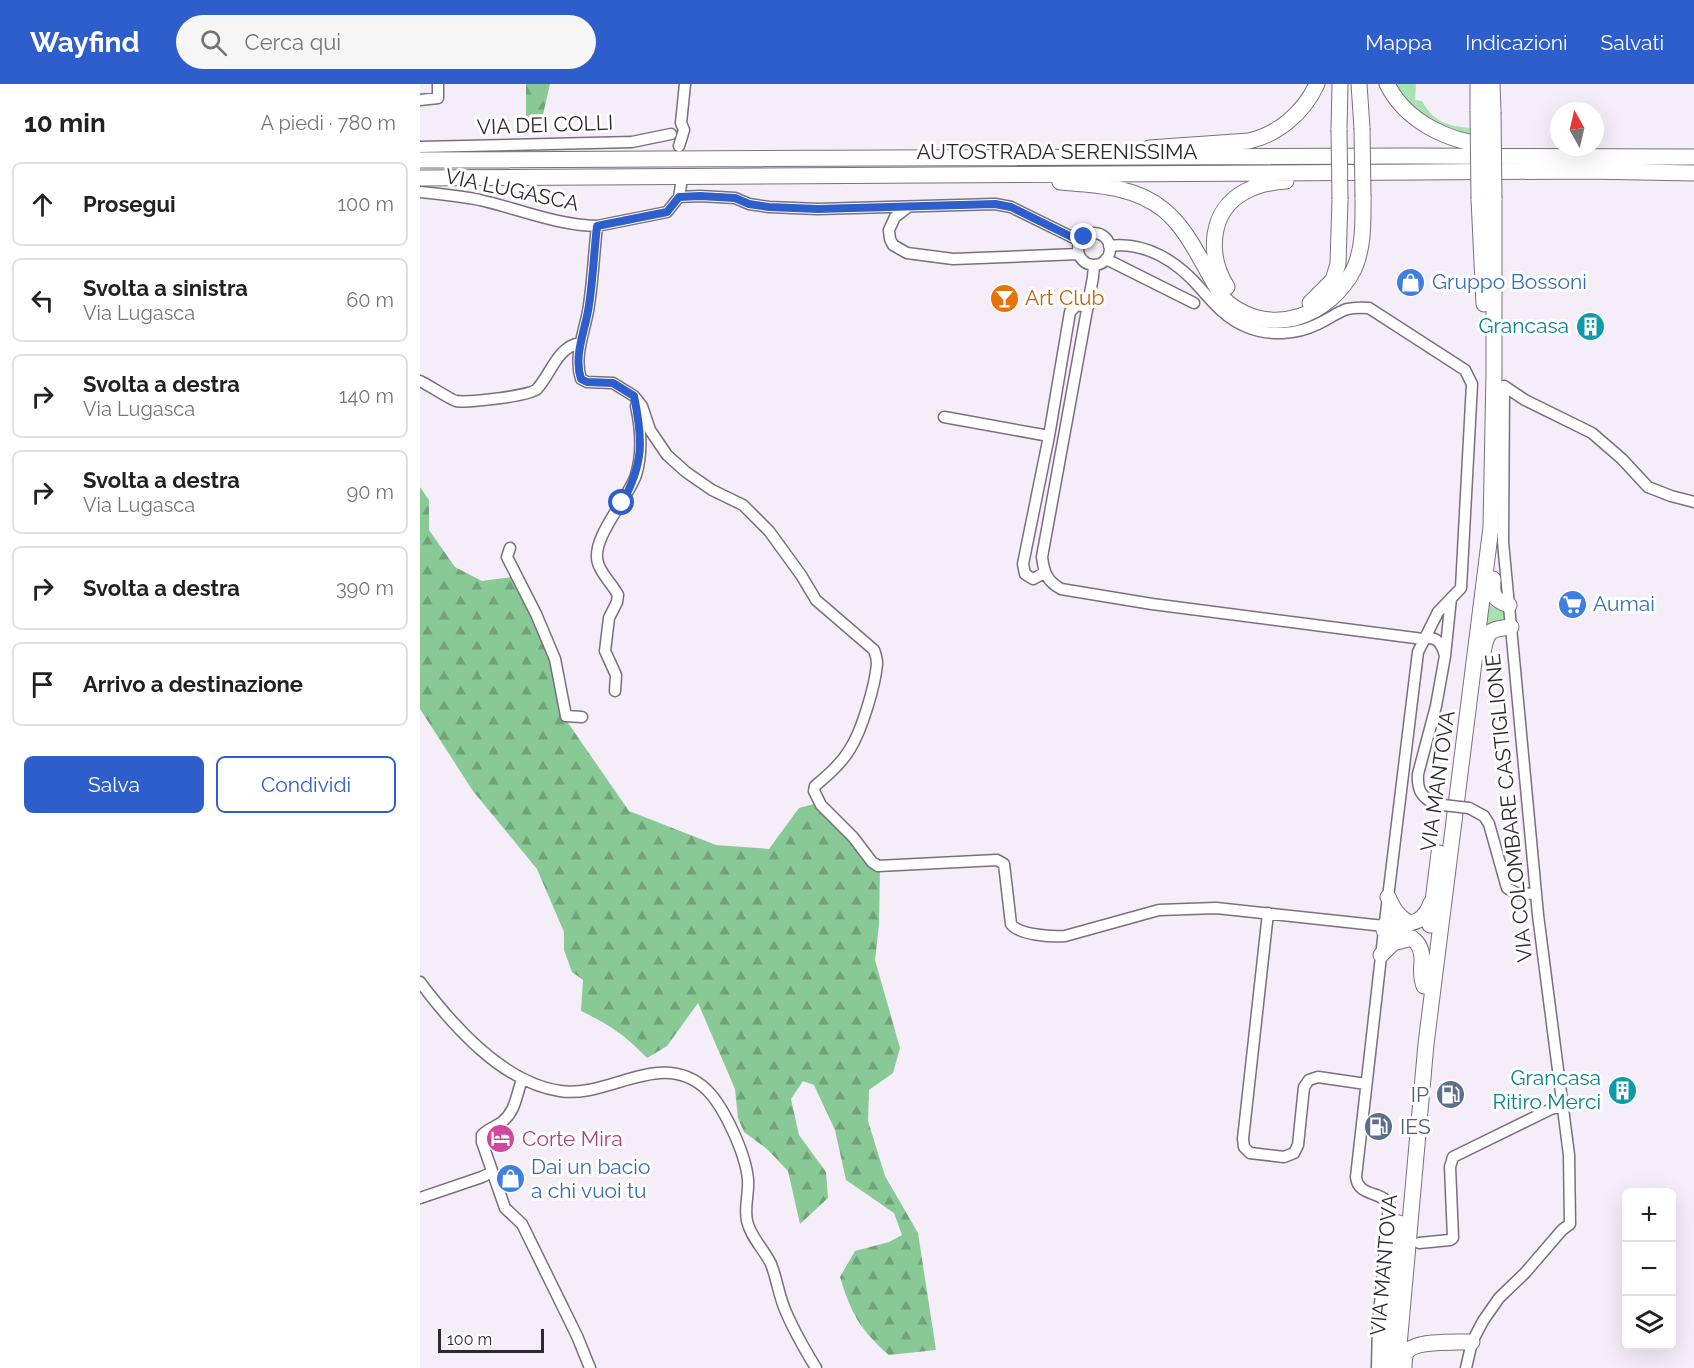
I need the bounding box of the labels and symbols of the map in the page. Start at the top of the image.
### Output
north arrow [1550,102,1604,156]
street label: VIA DEI COLLI [476,110,614,139]
street label: AUTOSTRADA SERENISSIMA [916,139,1198,164]
street label: VIA LUGASCA [443,163,581,216]
route end [1070,223,1096,249]
shop icon: Gruppo Bossoni [1395,266,1427,298]
place label: Gruppo Bossoni [1432,269,1587,294]
bar icon: Art Club [988,282,1020,314]
place label: Art Club [1025,285,1105,310]
building icon: Grancasa [1574,310,1606,342]
place label: Grancasa [1478,313,1569,338]
route start [608,489,634,515]
supermarket icon: Aumai [1556,588,1588,620]
place label: Aumai [1593,591,1655,616]
street label: VIA COLOMBARE CASTIGLIONE [1480,653,1537,964]
street label: VIA MANTOVA [1415,709,1460,853]
place label: Grancasa Ritiro Merci [1493,1065,1601,1114]
building icon: Grancasa Ritiro Merci [1606,1074,1638,1106]
fuel station icon: IP [1434,1079,1466,1111]
place label: IP [1411,1082,1429,1107]
fuel station icon: IES [1363,1111,1395,1143]
place label: IES [1400,1114,1431,1139]
hotel icon: Corte Mira [485,1123,517,1155]
place label: Corte Mira [522,1126,623,1151]
place label: Dai un bacio a chi vuoi tu [531,1154,650,1203]
shop icon: Dai un bacio a chi vuoi tu [494,1163,526,1195]
street label: VIA MANTOVA [1365,1193,1402,1337]
scale bar [438,1326,544,1354]

